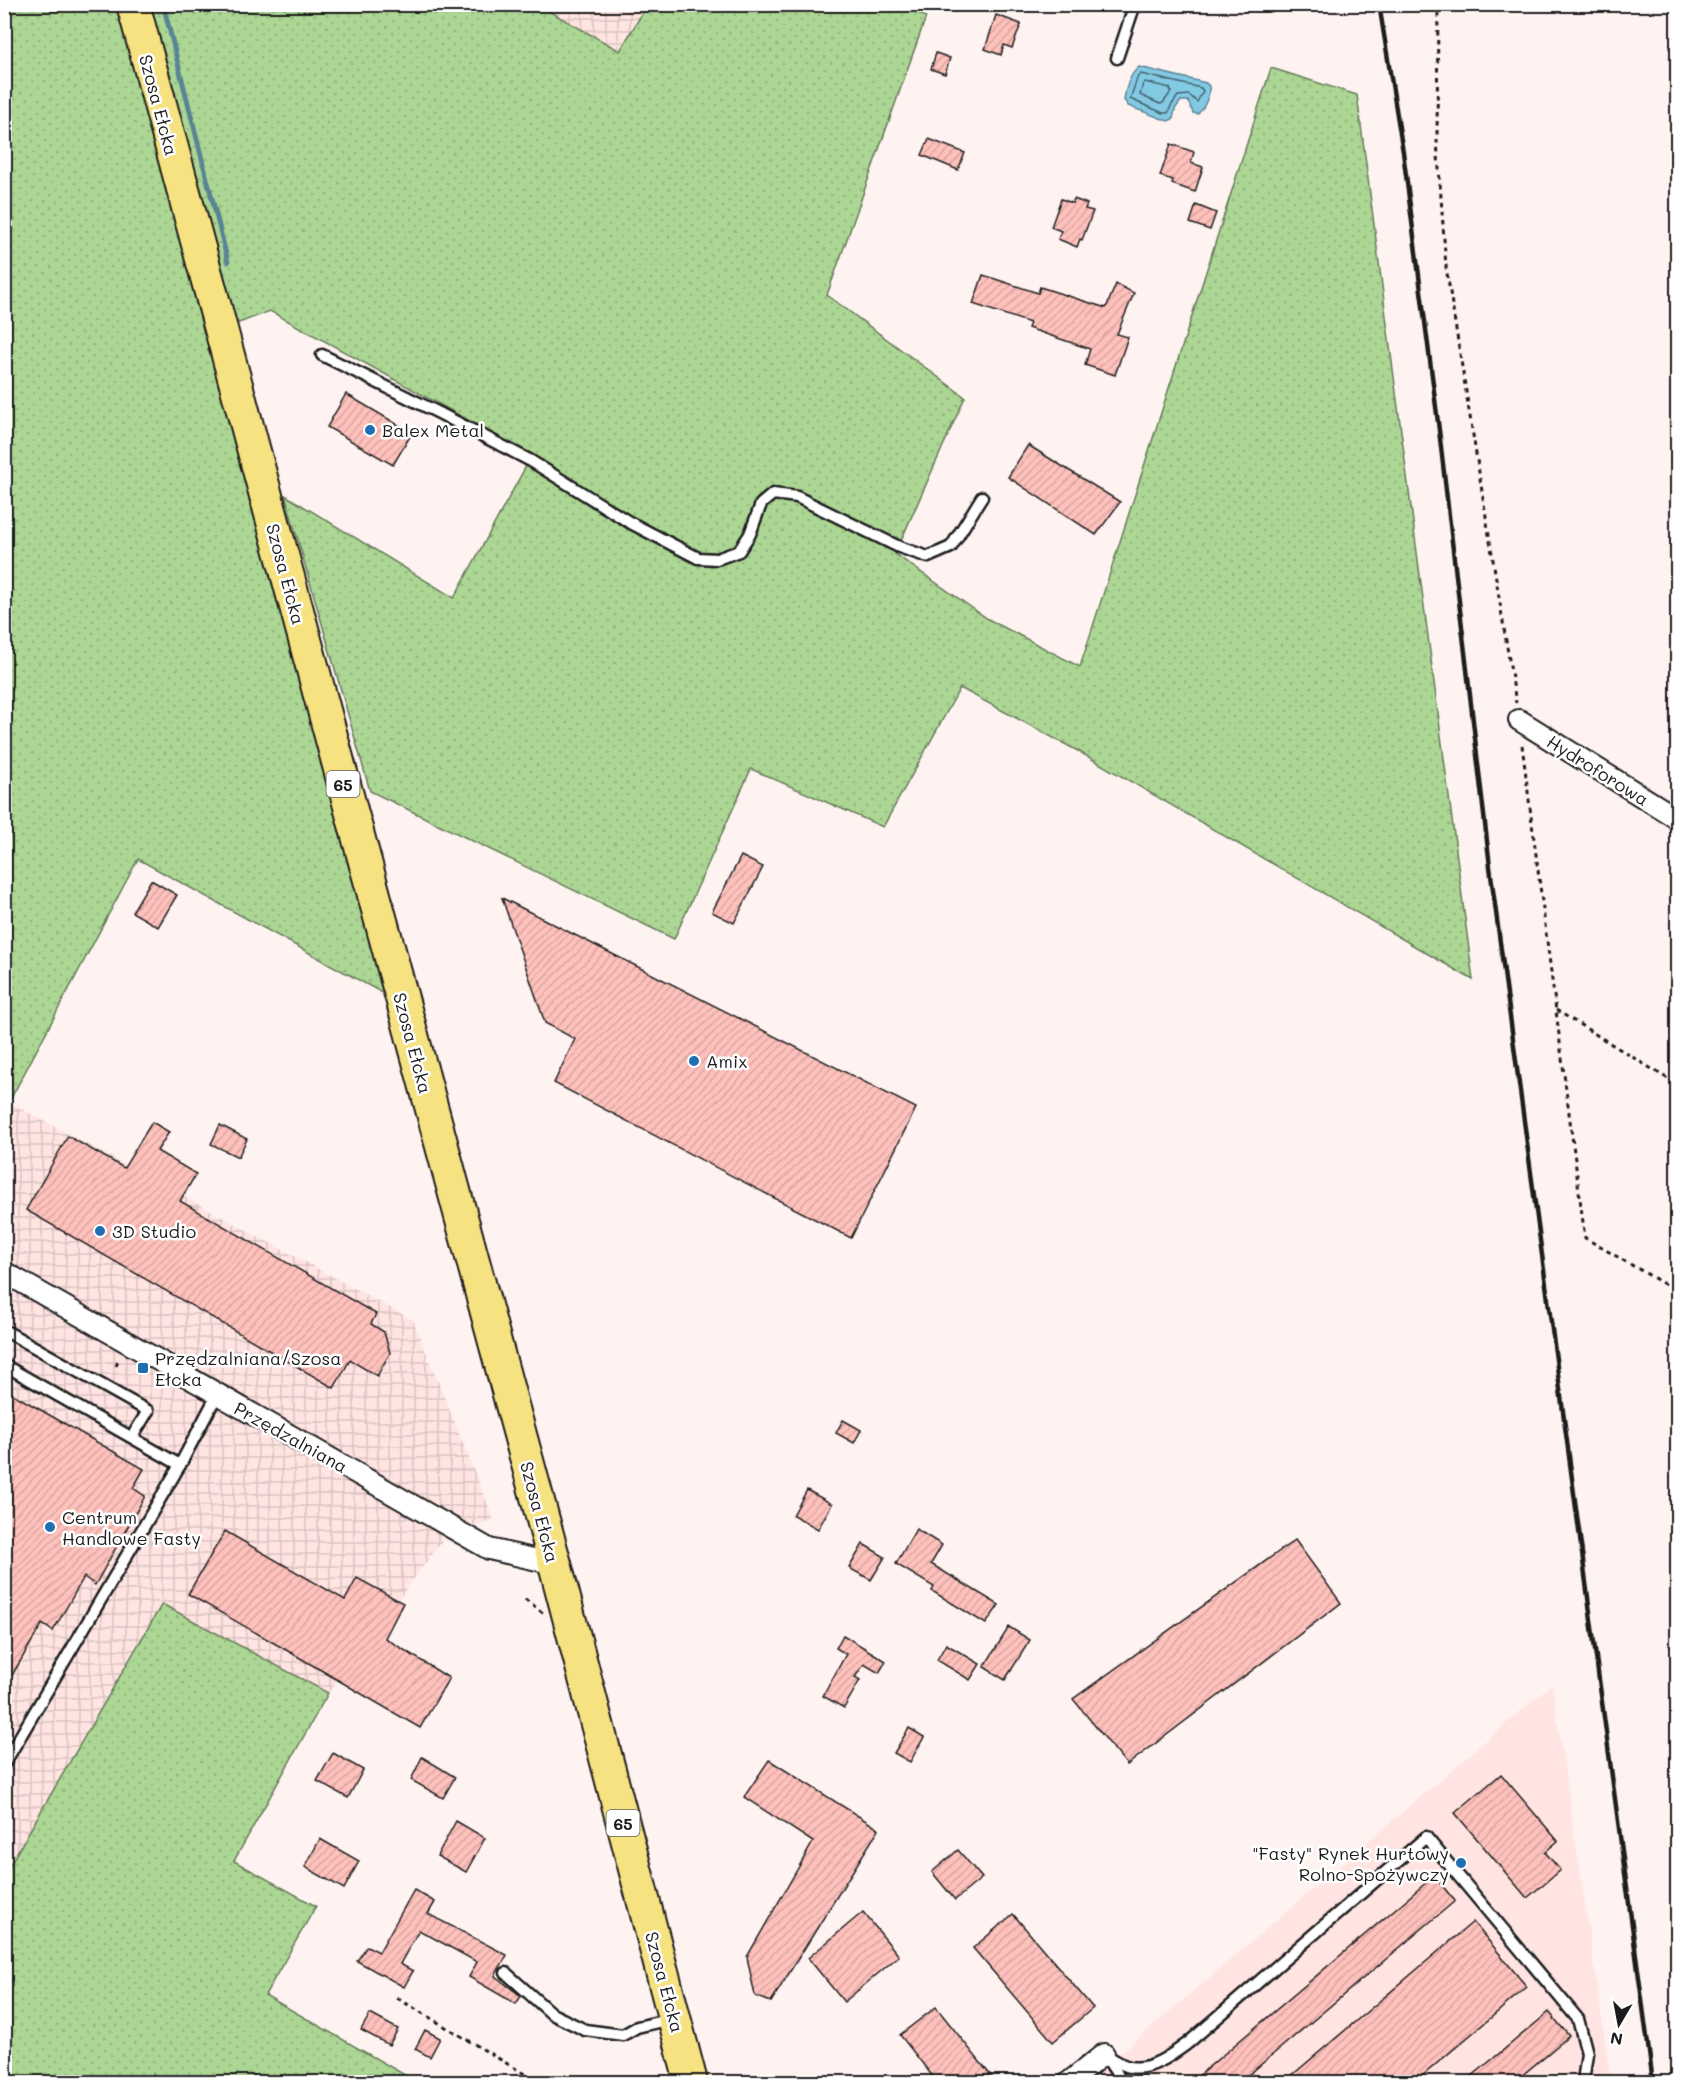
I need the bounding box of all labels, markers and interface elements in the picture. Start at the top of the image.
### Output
street label: Szosa Ełcka [134,52,184,158]
place label: Balex Metal [382,418,484,442]
marker: Balex Metal [363,423,377,437]
street label: Szosa Ełcka [261,521,311,627]
street label: Hydroforowa [1542,729,1654,811]
road number: 65 [326,771,360,797]
street label: Szosa Ełcka [388,990,438,1096]
place label: Amix [706,1049,747,1073]
marker: Amix [687,1054,701,1068]
place label: 3D Studio [112,1219,196,1243]
marker: 3D Studio [93,1224,107,1238]
place label: Przędzalniana/Szosa Ełcka [155,1346,341,1391]
marker: Przędzalniana/Szosa Ełcka [136,1361,150,1375]
street label: Przędzalniana [230,1396,352,1478]
street label: Szosa Ełcka [515,1459,565,1565]
place label: Centrum Handlowe Fasty [62,1505,201,1550]
marker: Centrum Handlowe Fasty [43,1520,57,1534]
road number: 65 [606,1810,640,1836]
place label: "Fasty" Rynek Hurtowy Rolno-Spożywczy [1252,1841,1449,1886]
marker: "Fasty" Rynek Hurtowy Rolno-Spożywczy [1454,1856,1468,1870]
street label: Szosa Ełcka [640,1929,690,2035]
north arrow [1589,1994,1649,2054]
text: N [1608,2028,1624,2051]

